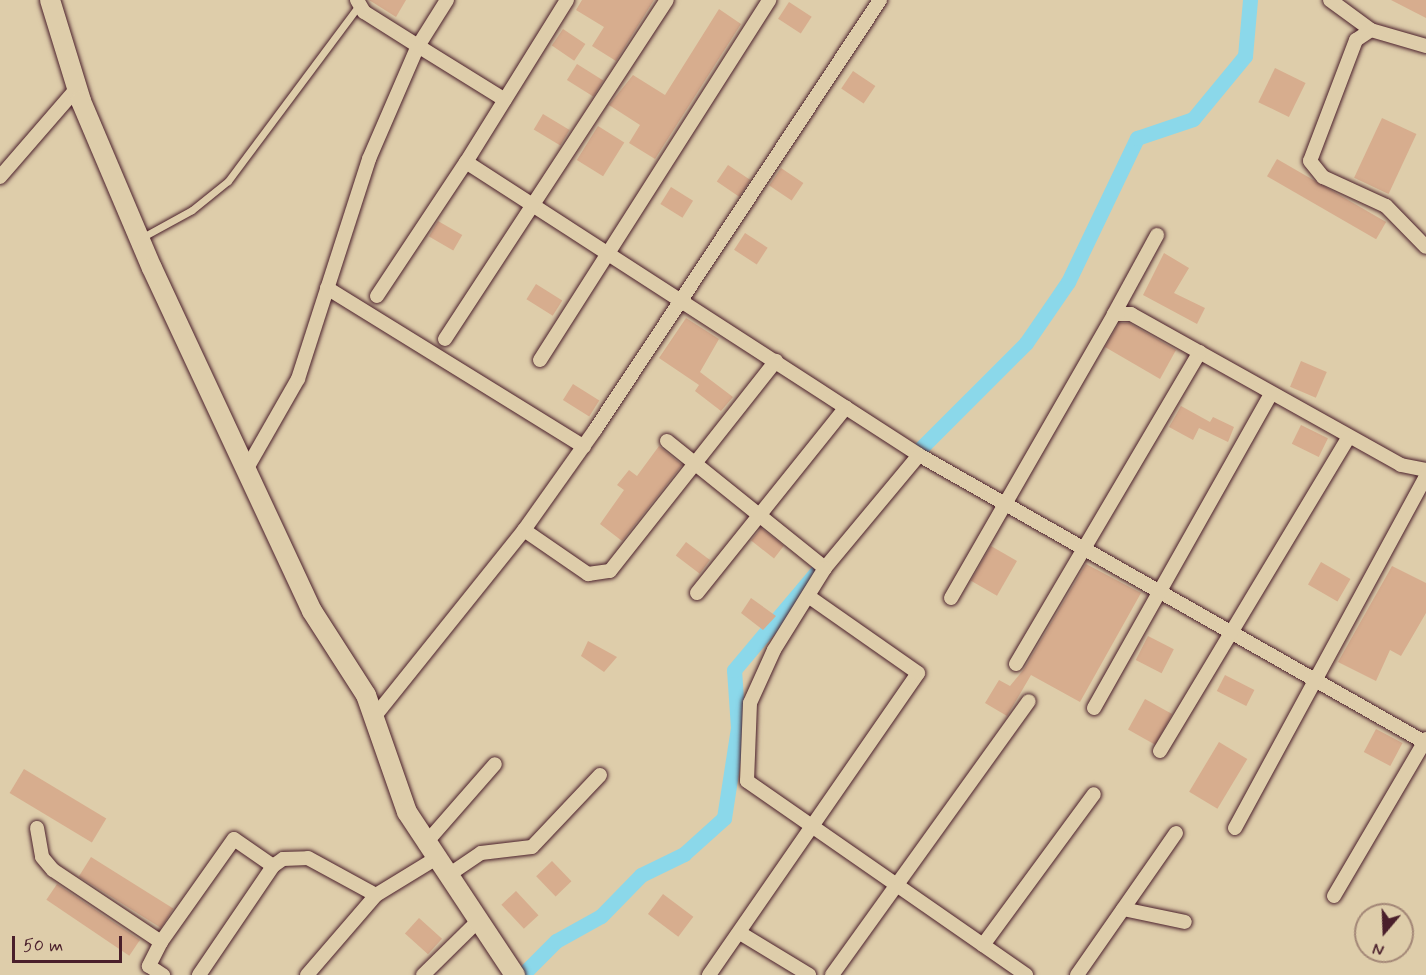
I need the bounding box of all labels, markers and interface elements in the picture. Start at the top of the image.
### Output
north arrow [1354,903,1414,963]
scale bar [15,924,124,962]
text: 50 m [23,934,63,958]
text: N [1370,937,1387,960]

